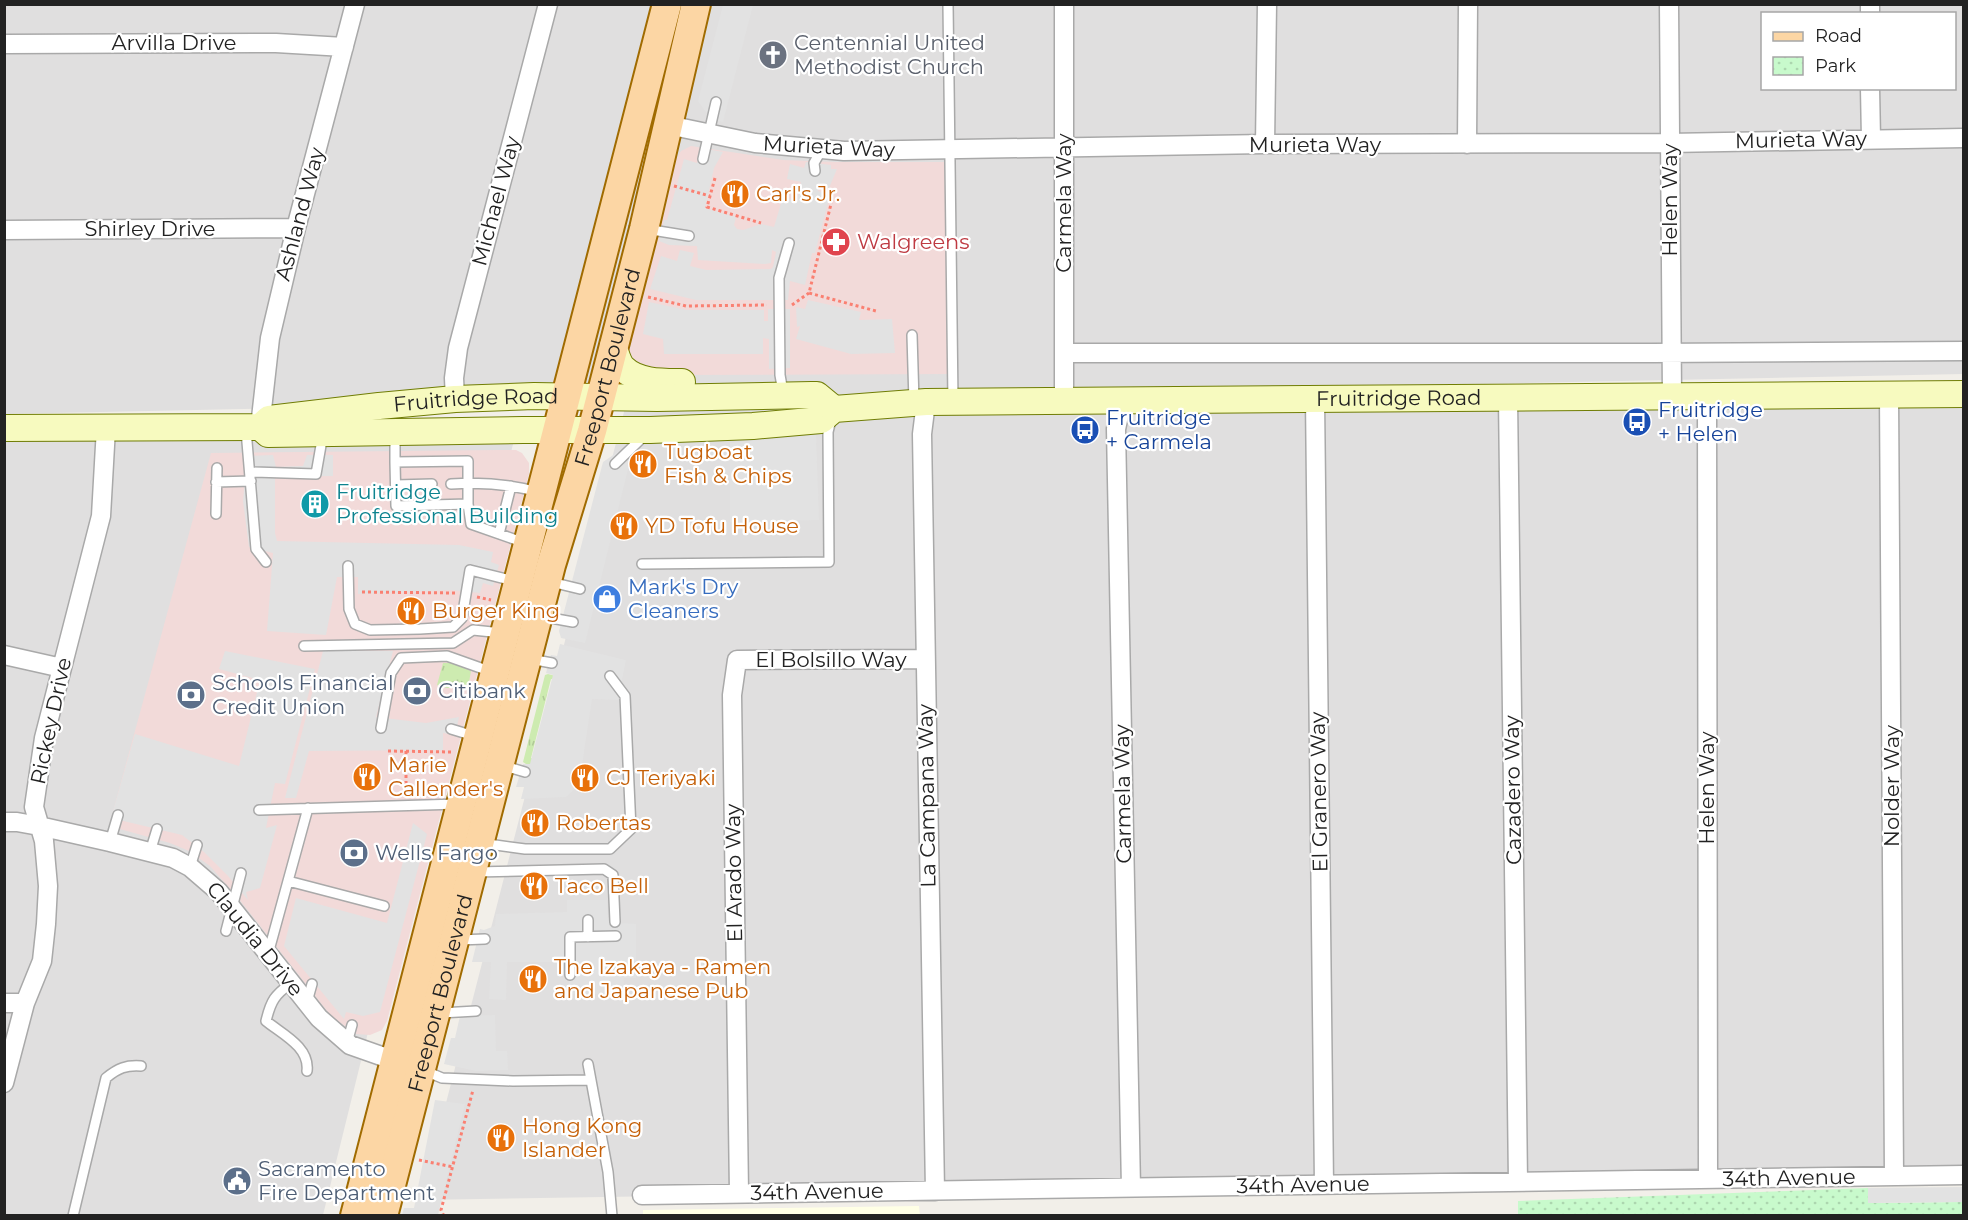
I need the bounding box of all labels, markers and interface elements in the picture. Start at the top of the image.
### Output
legend [1761,12,1956,90]
text: Road [1815,25,1862,47]
street label: Arvilla Drive [111,30,237,55]
place label: Centennial United Methodist Church [794,30,985,79]
church icon: Centennial United Methodist Church [757,39,789,71]
text: Park [1815,55,1856,77]
street label: Murieta Way [1735,126,1868,153]
street label: Murieta Way [762,131,896,162]
street label: Murieta Way [1249,132,1382,157]
street label: Michael Way [466,133,525,268]
street label: Carmela Way [1051,133,1076,273]
street label: Helen Way [1657,143,1682,257]
street label: Ashland Way [270,144,329,283]
restaurant icon: Carl's Jr. [719,178,751,210]
place label: Carl's Jr. [756,181,840,206]
street label: Shirley Drive [84,216,216,241]
pharmacy icon: Walgreens [820,226,852,258]
place label: Walgreens [857,229,970,254]
street label: Freeport Boulevard [569,266,645,469]
street label: Fruitridge Road [392,383,559,417]
street label: Fruitridge Road [1316,385,1481,411]
place label: Fruitridge + Helen [1658,397,1763,446]
place label: Fruitridge + Carmela [1106,405,1212,454]
bus stop icon: Fruitridge + Helen [1621,406,1653,438]
bus stop icon: Fruitridge + Carmela [1069,414,1101,446]
place label: Tugboat Fish & Chips [664,439,792,488]
restaurant icon: Tugboat Fish & Chips [627,448,659,480]
place label: Fruitridge Professional Building [336,479,558,528]
building icon: Fruitridge Professional Building [299,488,331,520]
restaurant icon: YD Tofu House [608,510,640,542]
place label: YD Tofu House [645,513,799,538]
place label: Mark's Dry Cleaners [628,574,739,623]
shop icon: Mark's Dry Cleaners [591,583,623,615]
restaurant icon: Burger King [395,595,427,627]
place label: Burger King [432,598,560,623]
street label: El Bolsillo Way [755,647,907,672]
street label: Rickey Drive [25,655,76,787]
place label: Schools Financial Credit Union [212,670,394,719]
bank icon: Citibank [401,675,433,707]
place label: Citibank [438,678,526,703]
bank icon: Schools Financial Credit Union [175,679,207,711]
street label: La Campana Way [912,703,941,888]
street label: El Granero Way [1305,711,1332,873]
street label: Cazadero Way [1499,714,1526,865]
street label: Carmela Way [1109,723,1136,864]
street label: Nolder Way [1879,724,1904,847]
street label: Helen Way [1694,731,1719,845]
place label: Marie Callender's [388,752,503,801]
restaurant icon: Marie Callender's [351,761,383,793]
restaurant icon: CJ Teriyaki [569,762,601,794]
place label: CJ Teriyaki [606,765,716,790]
street label: El Arado Way [720,803,747,943]
restaurant icon: Robertas [519,807,551,839]
place label: Robertas [556,810,651,835]
bank icon: Wells Fargo [338,837,370,869]
place label: Wells Fargo [375,840,498,865]
restaurant icon: Taco Bell [518,870,550,902]
place label: Taco Bell [555,873,649,898]
street label: Claudia Drive [202,876,309,1001]
street label: Freeport Boulevard [402,891,478,1095]
place label: The Izakaya - Ramen and Japanese Pub [554,954,771,1003]
restaurant icon: The Izakaya - Ramen and Japanese Pub [517,963,549,995]
place label: Hong Kong Islander [522,1113,643,1162]
restaurant icon: Hong Kong Islander [485,1122,517,1154]
place label: Sacramento Fire Department [258,1156,435,1205]
street label: 34th Avenue [1722,1164,1856,1191]
public building icon: Sacramento Fire Department [221,1165,253,1197]
street label: 34th Avenue [1236,1171,1370,1198]
street label: 34th Avenue [750,1178,884,1205]

